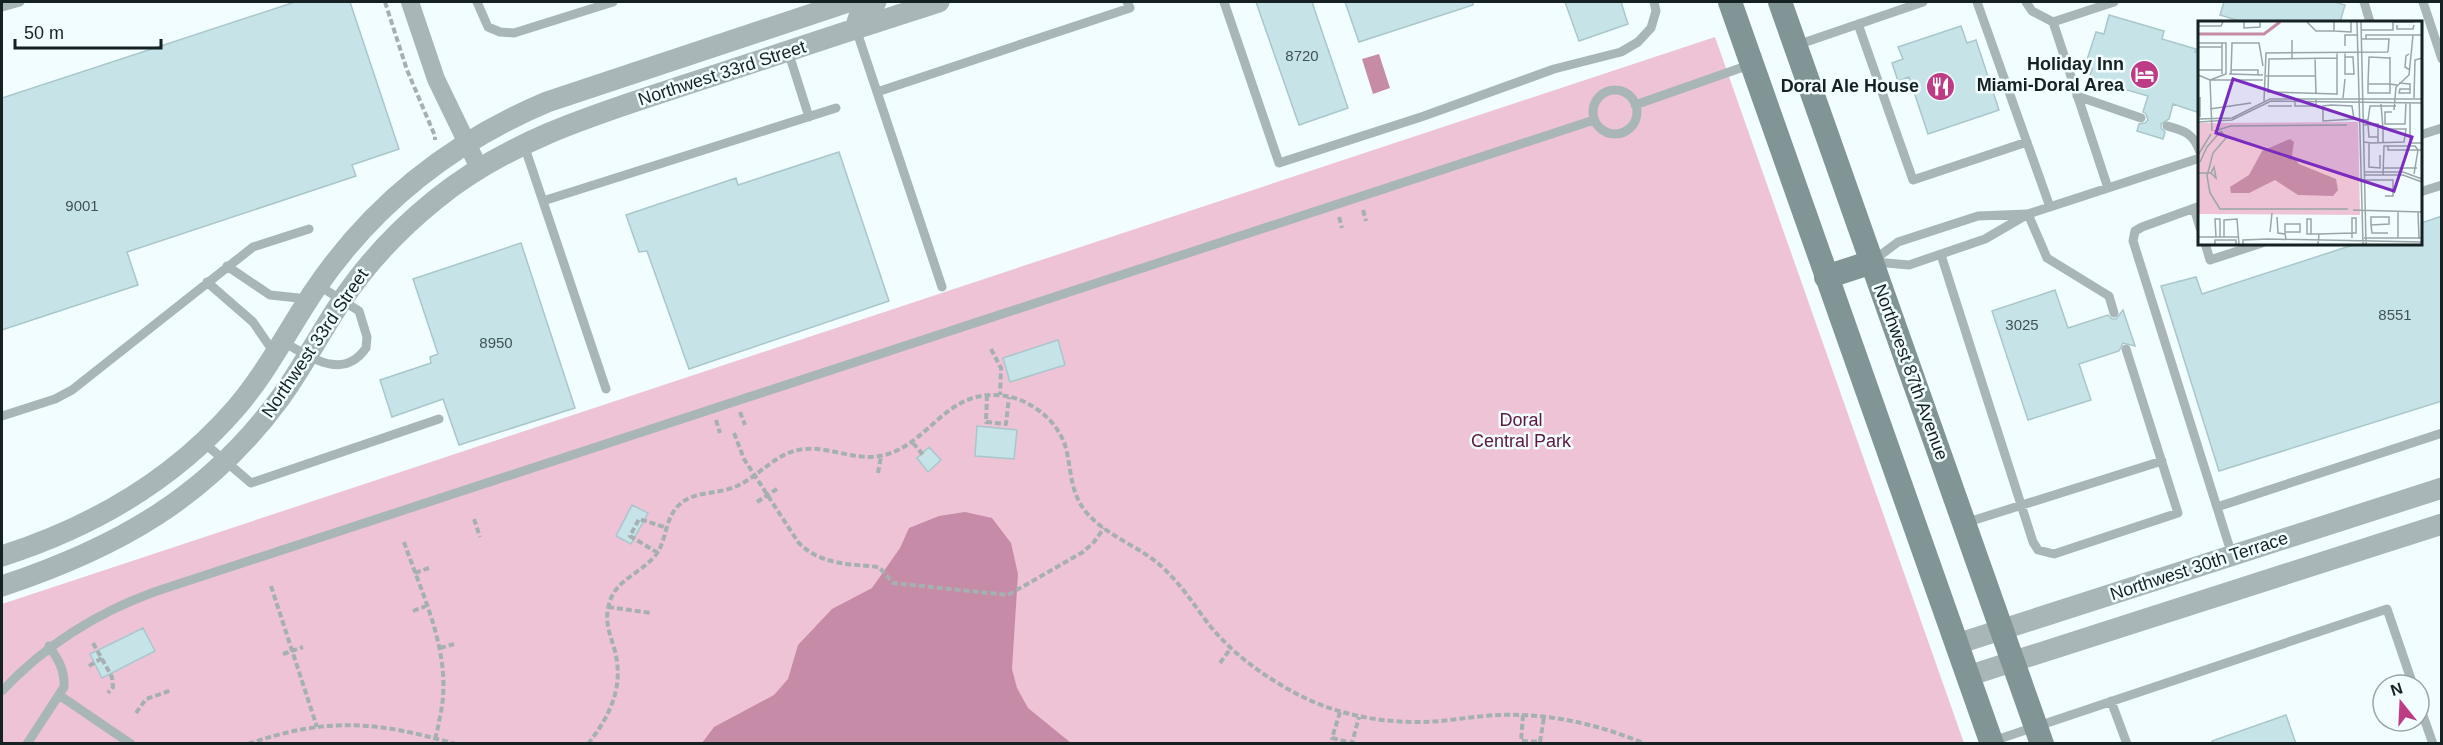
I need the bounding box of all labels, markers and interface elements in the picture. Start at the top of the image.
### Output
scale bar [15,12,160,50]
inset map [2198,21,2422,244]
text: 50 m [24,23,64,43]
street label: Northwest 33rd Street [636,36,808,110]
house number: 8720 [1285,47,1319,64]
place label: Holiday Inn Miami-Doral Area [1977,54,2125,95]
hotel icon: Holiday Inn Miami-Doral Area [2129,58,2161,90]
restaurant icon: Doral Ale House [1924,70,1956,102]
place label: Doral Ale House [1781,76,1919,96]
house number: 9001 [65,197,99,214]
street label: Northwest 33rd Street [258,265,372,421]
street label: Northwest 87th Avenue [1870,281,1952,463]
house number: 8551 [2378,306,2412,323]
house number: 3025 [2005,316,2039,333]
house number: 8950 [479,334,513,351]
park label: Doral Central Park [1471,410,1572,451]
street label: Northwest 30th Terrace [2108,528,2290,604]
north arrow [2371,673,2431,733]
text: N [2388,679,2405,699]

